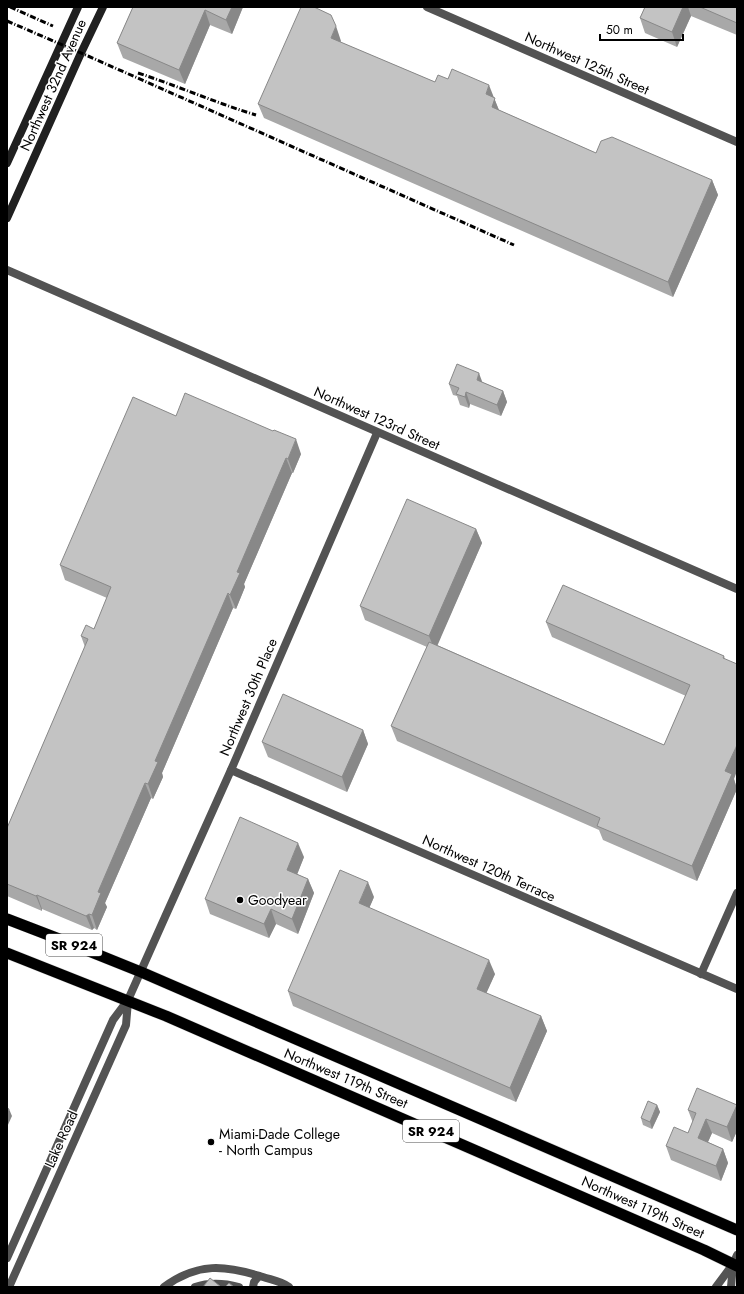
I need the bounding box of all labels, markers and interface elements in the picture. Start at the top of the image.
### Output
street label: Northwest 32nd Avenue [15,16,91,154]
scale bar [600,16,683,42]
text: 50 m [606,21,633,39]
street label: Northwest 125th Street [522,27,653,100]
street label: Northwest 123rd Street [311,381,444,455]
street label: Northwest 30th Place [214,635,282,759]
street label: Northwest 120th Terrace [419,830,559,906]
place label: Goodyear [248,890,307,910]
marker: Goodyear [235,895,245,905]
road number: SR 924 [46,934,102,956]
street label: Northwest 119th Street [281,1043,412,1113]
street label: Lake Road [40,1107,82,1171]
road number: SR 924 [403,1120,459,1142]
place label: Miami-Dade College - North Campus [219,1124,340,1160]
marker: Miami-Dade College - North Campus [206,1137,216,1147]
street label: Northwest 119th Street [578,1171,708,1243]

